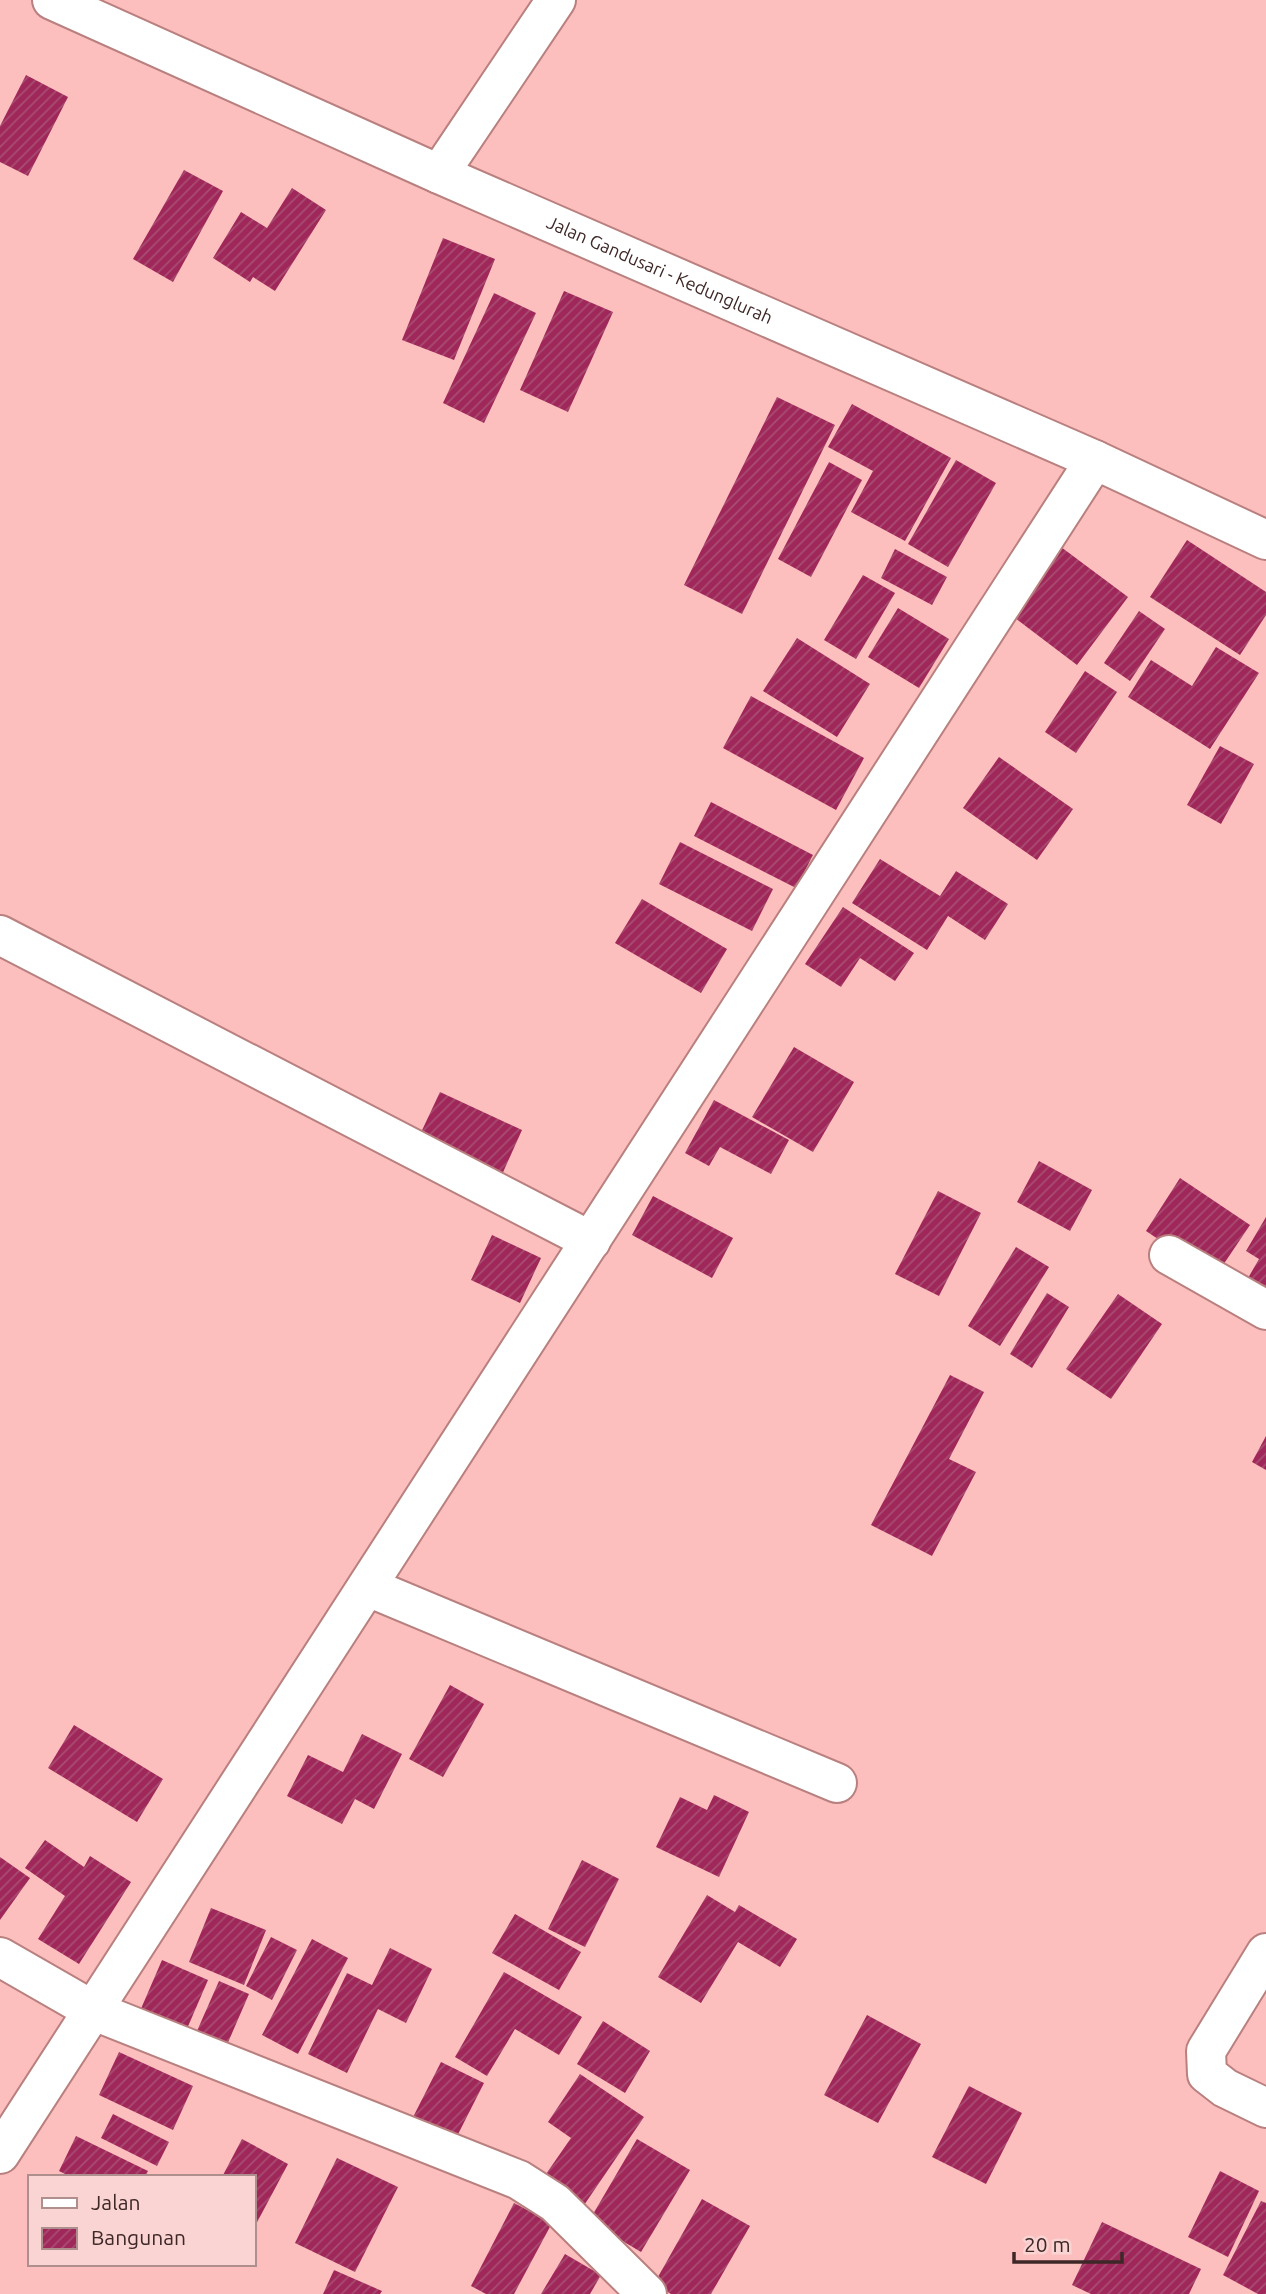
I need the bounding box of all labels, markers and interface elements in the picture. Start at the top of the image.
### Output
street label: Jalan Gandusari - Kedunglurah [544,211,776,327]
legend [28,2175,256,2266]
text: Jalan [91,2190,140,2214]
scale bar [1014,2220,1122,2264]
text: Bangunan [91,2225,186,2249]
text: 20 m [1024,2232,1071,2256]

